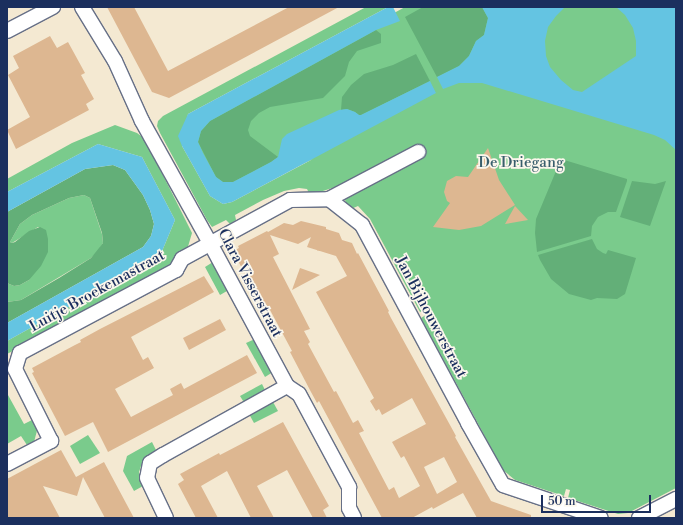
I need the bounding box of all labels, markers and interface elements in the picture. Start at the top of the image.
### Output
park label: De Driegang [478,154,564,172]
street label: Clara Visserstraat [214,226,286,340]
street label: Luitje Broekemastraat [26,246,168,336]
street label: Jan Bijhouwerstraat [391,253,471,381]
scale bar [543,487,653,513]
text: 50 m [548,494,576,509]

